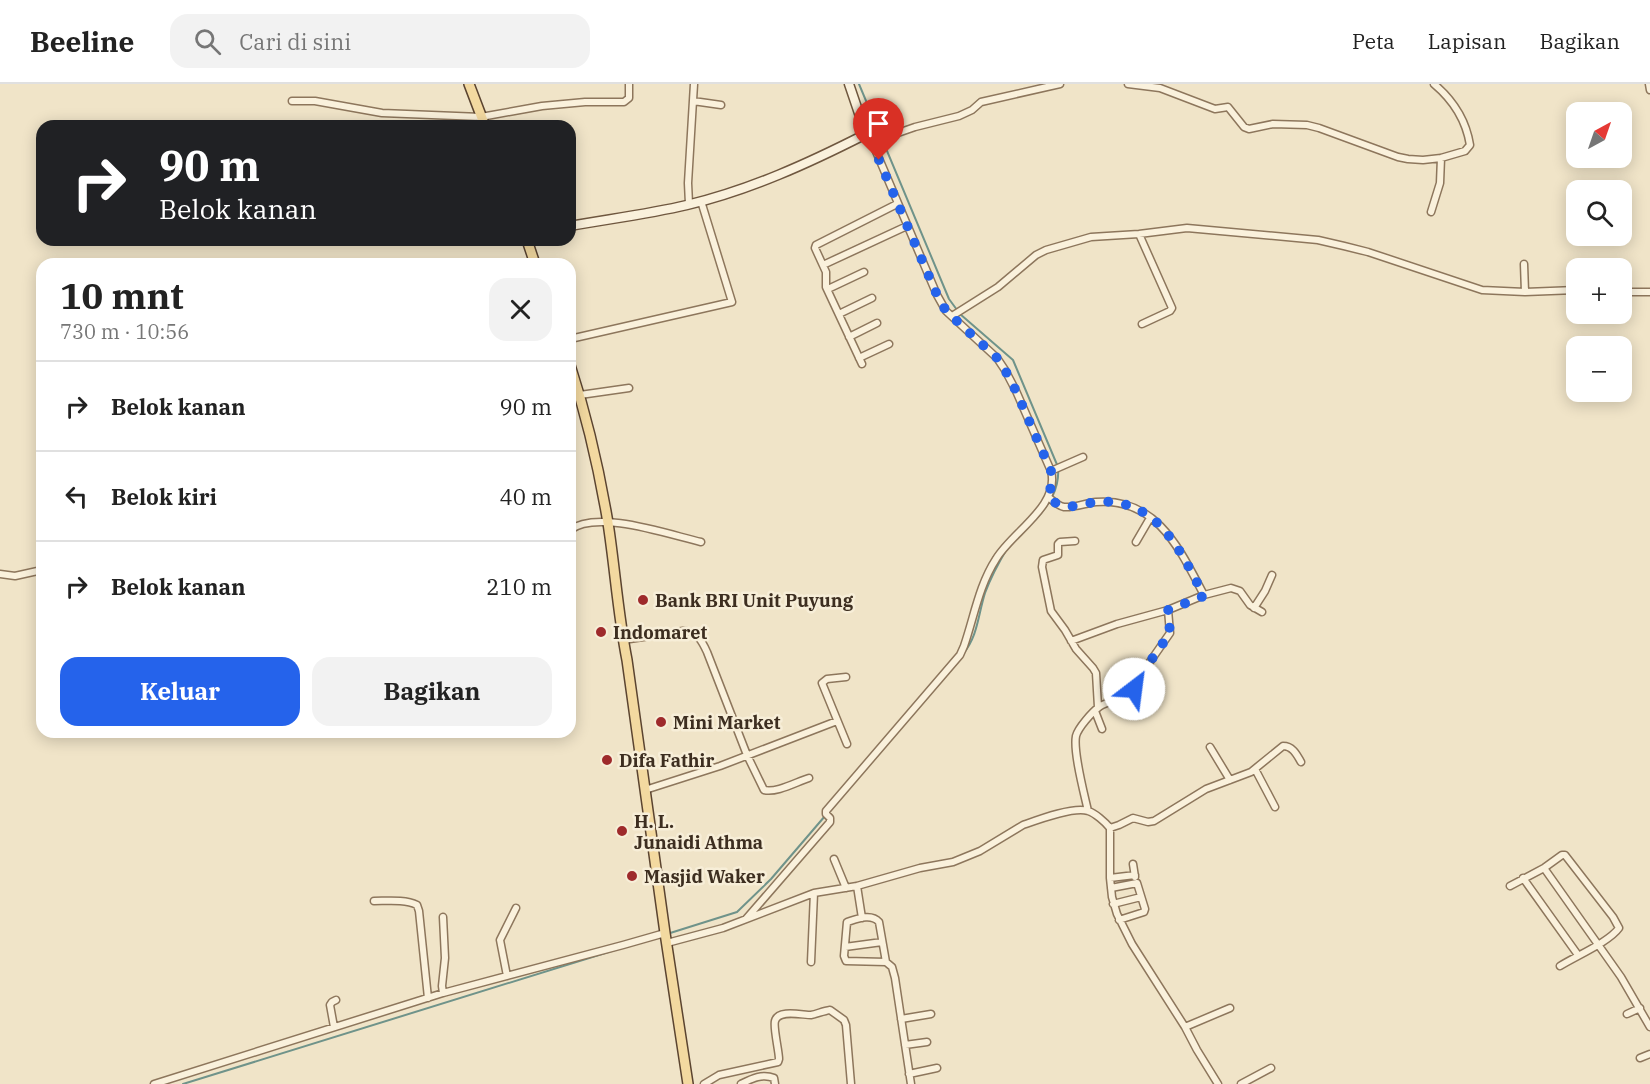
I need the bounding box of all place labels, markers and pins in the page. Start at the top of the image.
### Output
pin [853,98,904,160]
place label: Bank BRI Unit Puyung [655,589,854,612]
marker: Bank BRI Unit Puyung [636,593,650,607]
place label: Indomaret [613,621,707,644]
marker: Indomaret [594,625,608,639]
place label: Mini Market [673,711,781,734]
marker: Mini Market [654,715,668,729]
place label: Difa Fathir [619,749,714,772]
marker: Difa Fathir [600,753,614,767]
place label: H. L. Junaidi Athma [634,810,763,854]
marker: H. L. Junaidi Athma [615,824,629,838]
place label: Masjid Waker [644,865,765,888]
marker: Masjid Waker [625,869,639,883]

